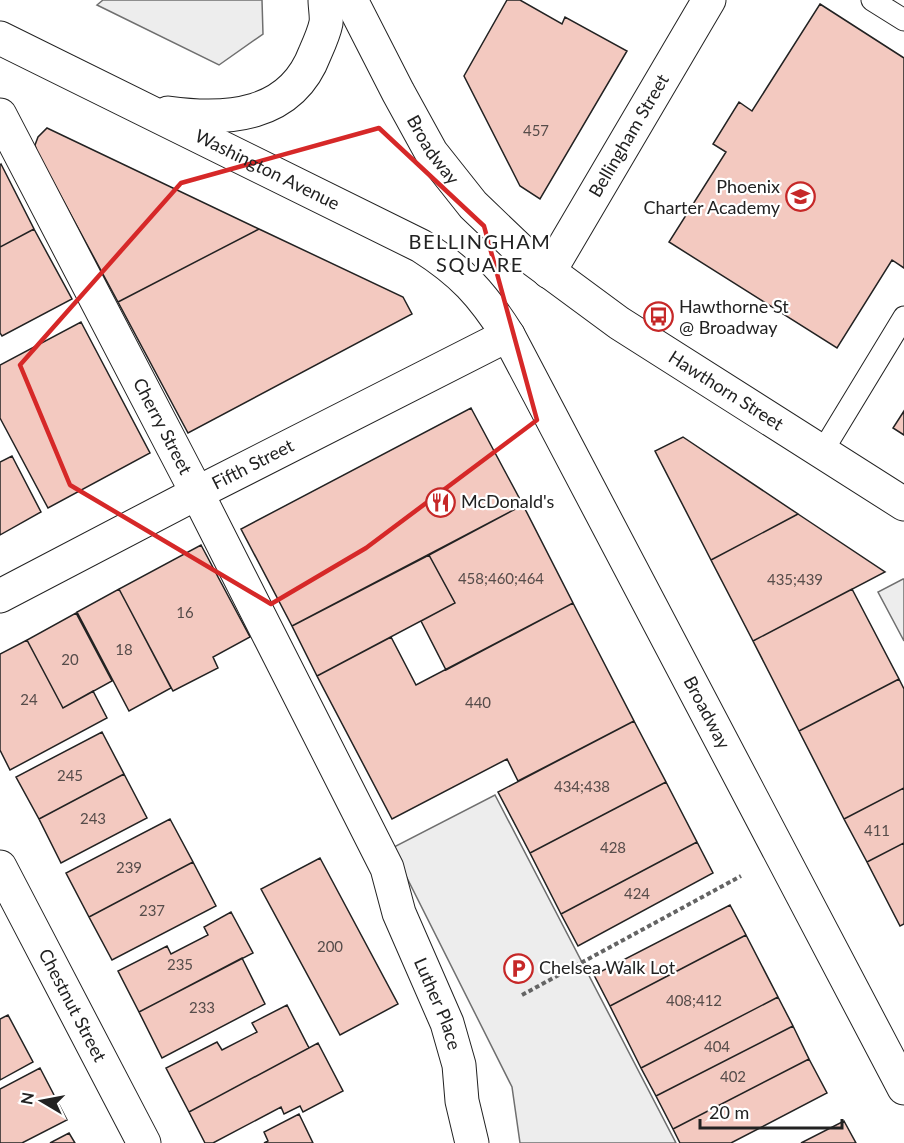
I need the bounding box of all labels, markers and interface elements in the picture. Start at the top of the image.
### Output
street label: Bellingham Street [583,69,673,201]
street label: Broadway [403,111,465,189]
house number: 457 [523,121,549,139]
street label: Washington Avenue [192,124,344,214]
place label: Phoenix Charter Academy [643,175,781,218]
school or university icon: Phoenix Charter Academy [785,181,817,213]
district label: BELLINGHAM SQUARE [409,229,551,276]
place label: Hawthorne St @ Broadway [679,295,789,338]
bus stop icon: Hawthorne St @ Broadway [642,301,674,333]
street label: Hawthorn Street [665,345,788,435]
street label: Cherry Street [129,374,198,478]
street label: Fifth Street [208,434,298,494]
restaurant icon: McDonald's [424,486,456,518]
place label: McDonald's [461,490,555,512]
house number: 458;460;464 [458,569,544,587]
house number: 435;439 [767,570,823,588]
house number: 16 [176,603,194,621]
house number: 18 [115,640,133,658]
house number: 20 [61,650,79,668]
street label: Broadway [679,672,736,753]
house number: 24 [20,690,38,708]
house number: 440 [465,693,491,711]
house number: 245 [57,766,83,784]
house number: 434;438 [554,777,610,795]
house number: 243 [80,809,106,827]
house number: 411 [864,821,890,839]
house number: 428 [600,838,626,856]
house number: 239 [116,858,142,876]
house number: 424 [624,884,650,902]
house number: 237 [139,901,165,919]
house number: 200 [317,937,343,955]
street label: Chestnut Street [35,945,112,1066]
parking icon: Chelsea Walk Lot [502,952,534,984]
street label: Luther Place [410,954,466,1052]
house number: 235 [167,955,193,973]
place label: Chelsea Walk Lot [539,956,676,978]
house number: 408;412 [666,991,722,1009]
house number: 233 [189,998,215,1016]
house number: 404 [704,1037,730,1055]
house number: 402 [720,1067,746,1085]
north arrow [12,1071,72,1131]
text: N [16,1091,37,1106]
scale bar [700,1092,842,1130]
text: 20 m [709,1101,749,1123]

